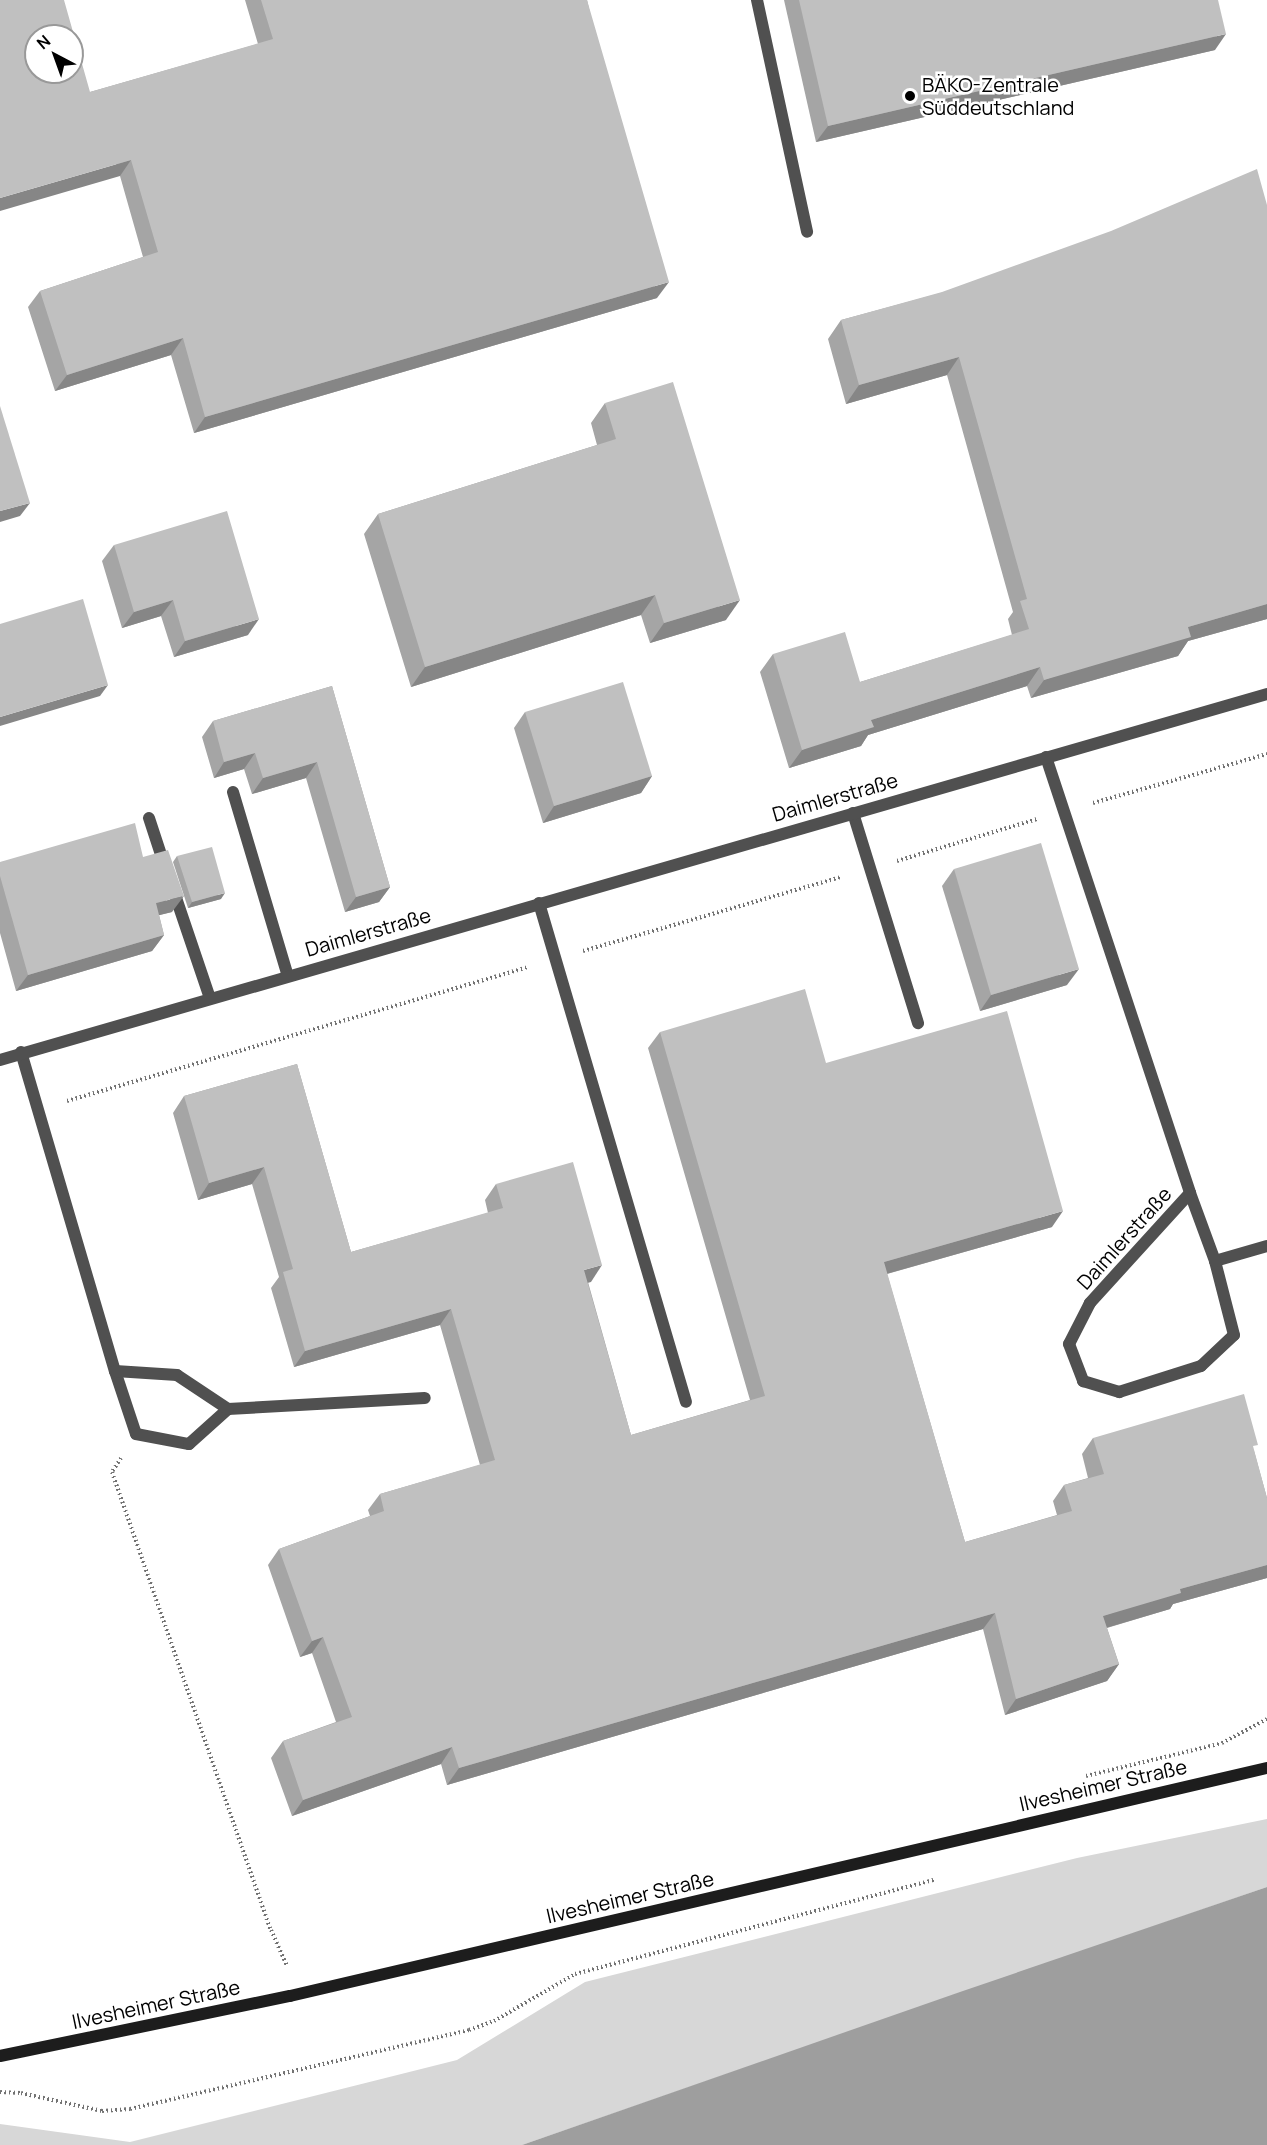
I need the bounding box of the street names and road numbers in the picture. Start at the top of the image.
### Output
street label: Daimlerstraße [769,768,901,826]
street label: Daimlerstraße [302,903,434,961]
street label: Daimlerstraße [1072,1182,1176,1294]
street label: Ilvesheimer Straße [1017,1754,1189,1816]
street label: Ilvesheimer Straße [544,1866,716,1928]
street label: Ilvesheimer Straße [70,1974,242,2034]

